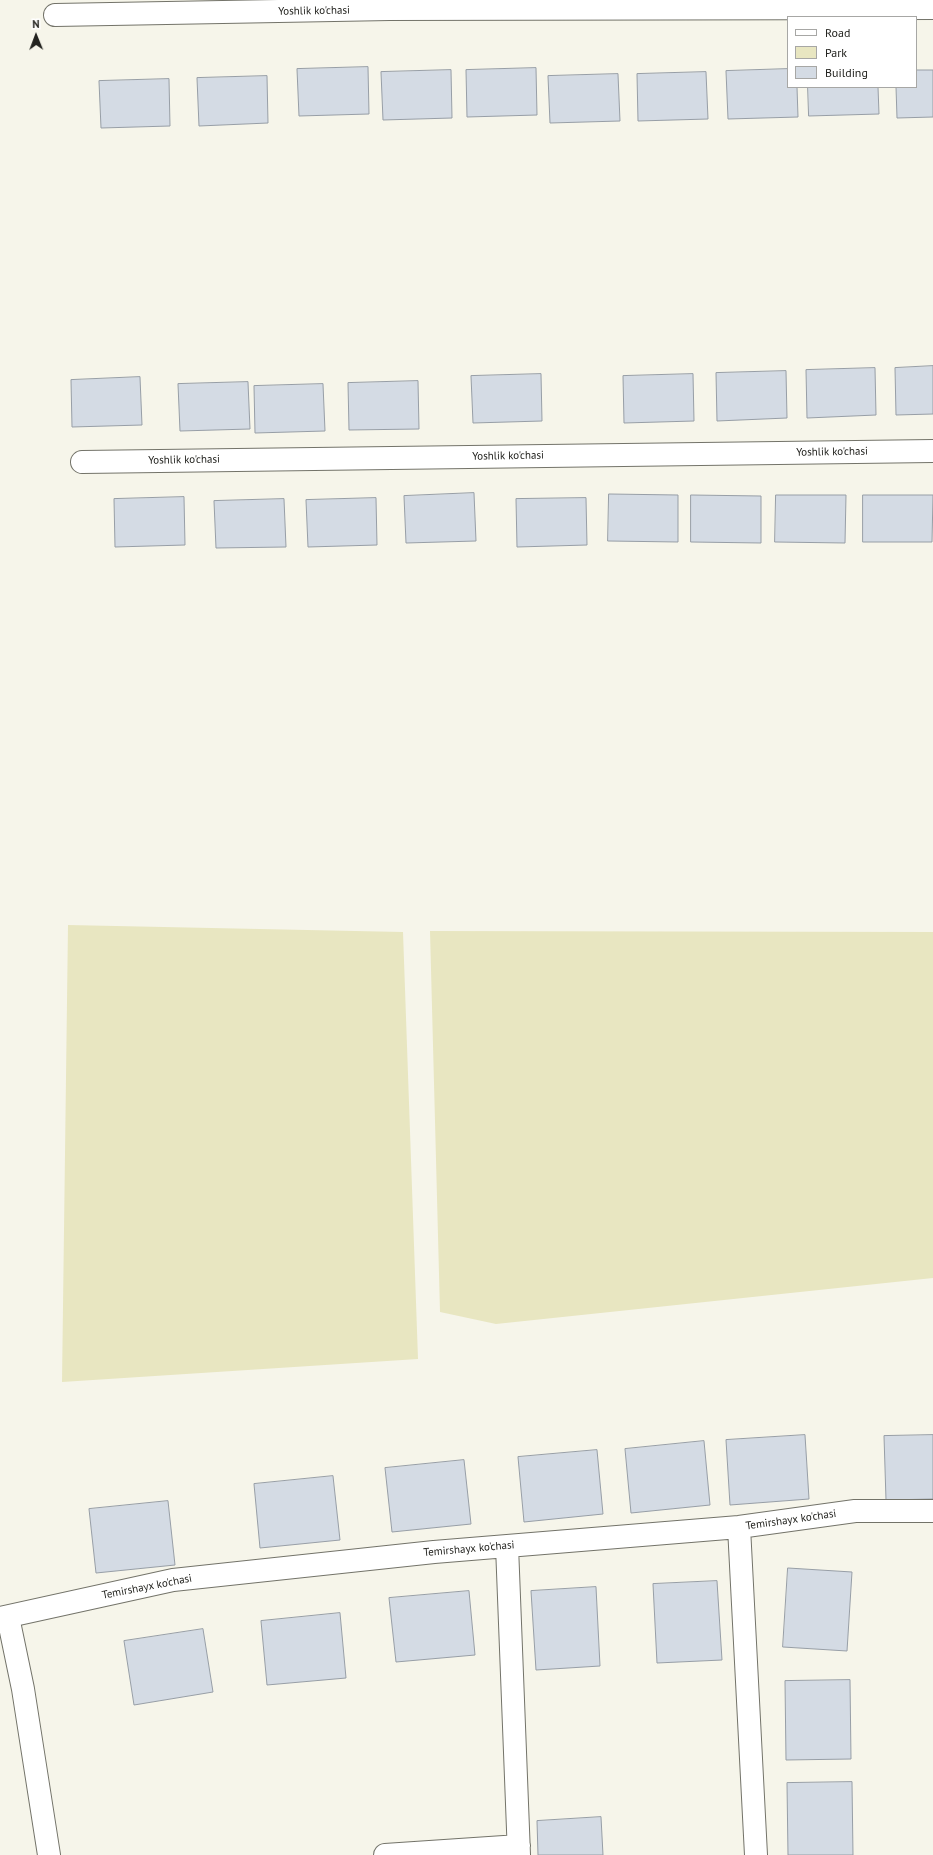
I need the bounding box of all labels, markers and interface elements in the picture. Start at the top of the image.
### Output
street label: Yoshlik ko'chasi [278,4,350,18]
north arrow [16,16,56,56]
legend [787,16,917,88]
text: N [32,17,40,31]
text: Road [825,25,850,40]
text: Park [825,45,847,60]
text: Building [825,65,868,80]
street label: Yoshlik ko'chasi [796,445,868,459]
street label: Yoshlik ko'chasi [472,449,544,463]
street label: Yoshlik ko'chasi [148,453,220,467]
street label: Temirshayx ko'chasi [745,1507,837,1533]
street label: Temirshayx ko'chasi [423,1538,515,1560]
street label: Temirshayx ko'chasi [101,1572,193,1602]

